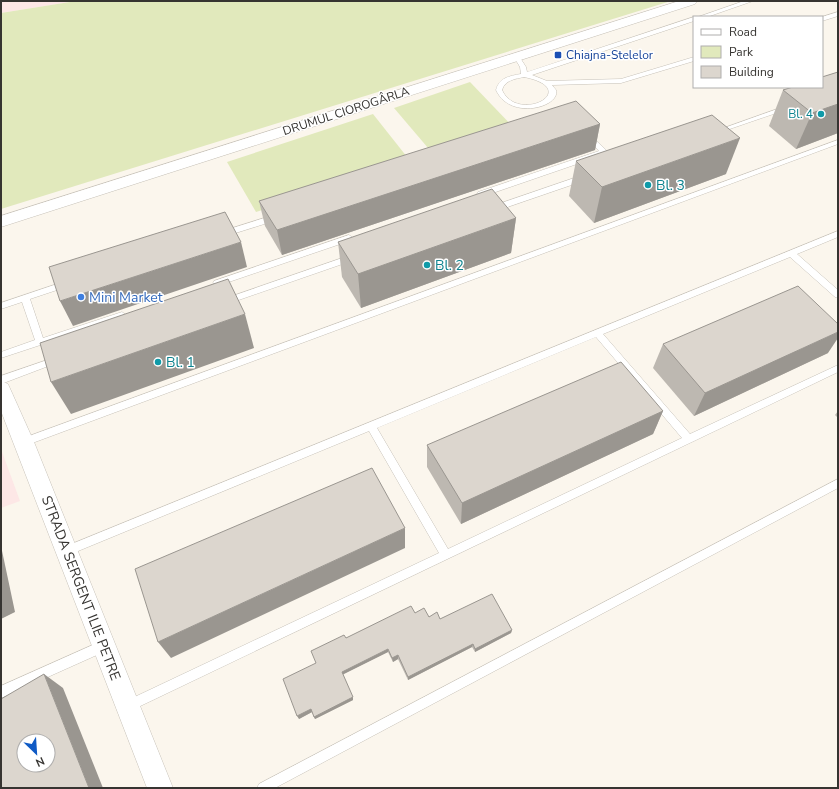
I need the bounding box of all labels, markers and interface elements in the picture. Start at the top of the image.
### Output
legend [693,16,823,88]
text: Road [729,24,757,40]
text: Park [729,44,754,60]
place label: Chiajna-Stelelor [566,47,654,63]
marker: Chiajna-Stelelor [553,50,563,60]
text: Building [729,64,774,80]
street label: DRUMUL CIOROGÂRLA [281,83,412,139]
place label: Bl. 4 [788,106,813,122]
marker: Bl. 4 [816,109,826,119]
place label: Bl. 3 [656,176,685,195]
marker: Bl. 3 [643,180,653,190]
place label: Bl. 2 [435,256,464,275]
marker: Bl. 2 [422,260,432,270]
place label: Mini Market [89,288,163,307]
marker: Mini Market [76,292,86,302]
place label: Bl. 1 [166,353,195,372]
marker: Bl. 1 [153,357,163,367]
street label: STRADA SERGENT ILIE PETRE [37,493,125,683]
north arrow [16,733,56,773]
text: N [33,753,47,770]

